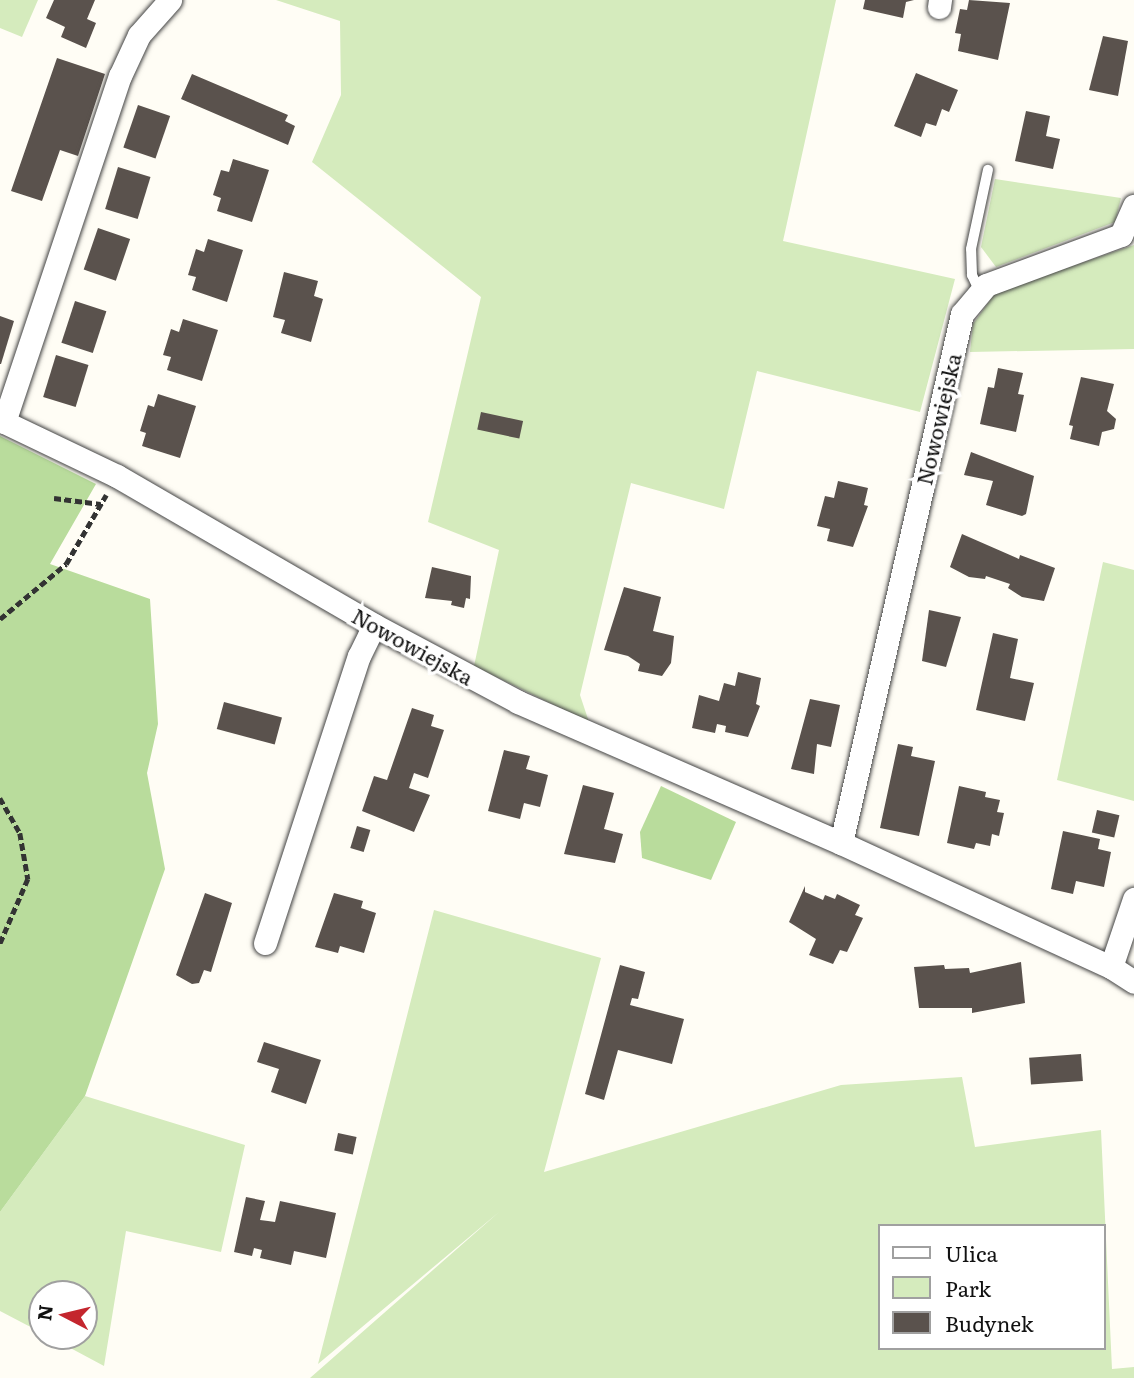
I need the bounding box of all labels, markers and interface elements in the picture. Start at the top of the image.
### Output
street label: Nowowiejska [911,351,965,487]
street label: Nowowiejska [348,602,478,690]
legend [878,1224,1106,1350]
text: Ulica [945,1237,998,1268]
text: Park [945,1272,991,1303]
north arrow [28,1280,98,1350]
text: N [29,1303,59,1322]
text: Budynek [945,1307,1034,1338]

